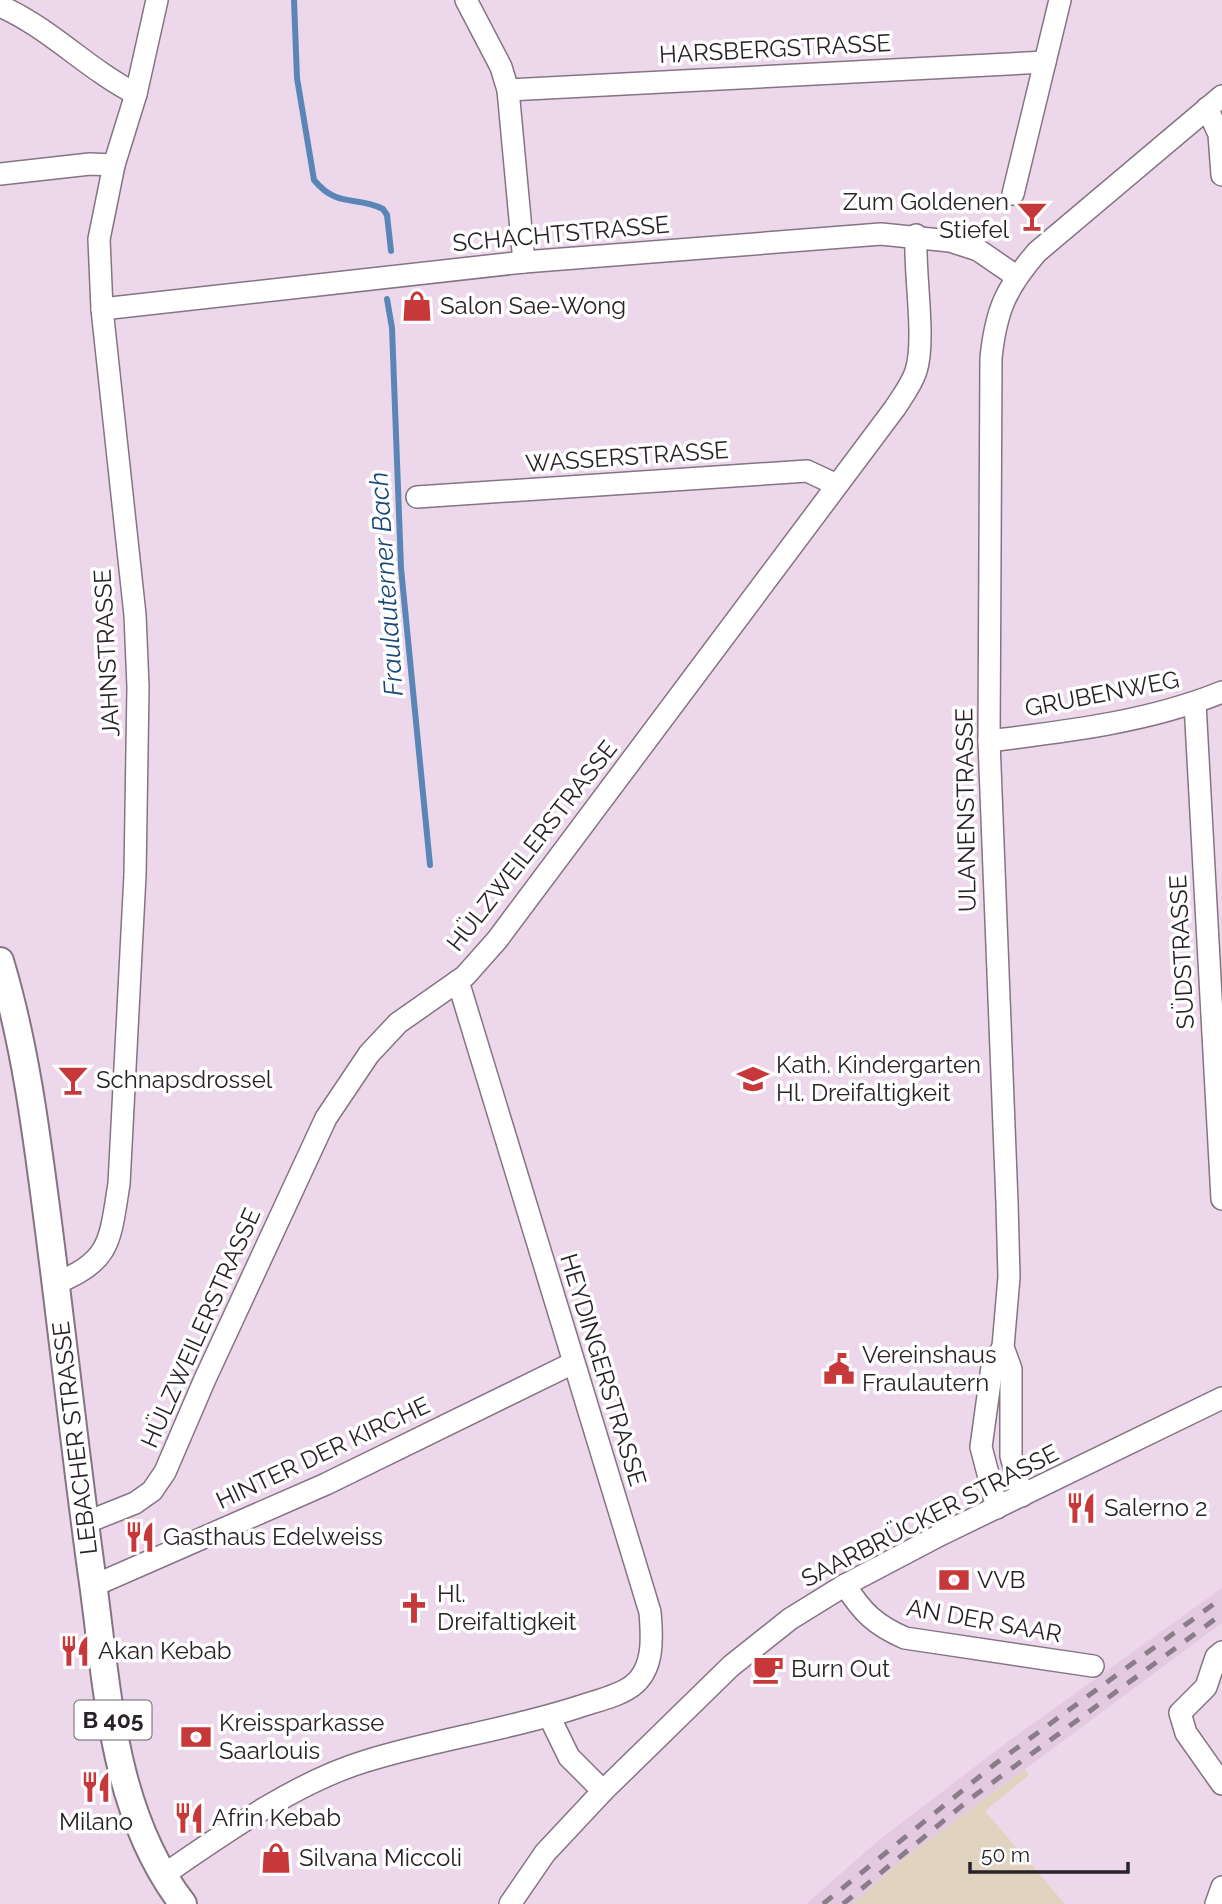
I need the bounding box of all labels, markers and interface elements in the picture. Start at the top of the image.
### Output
street label: HARSBERGSTRASSE [658,28,892,69]
place label: Zum Goldenen Stiefel [843,187,1009,244]
bar icon: Zum Goldenen Stiefel [1015,199,1049,233]
street label: SCHACHTSTRASSE [451,210,671,257]
shop icon: Salon Sae-Wong [400,289,434,323]
place label: Salon Sae-Wong [440,291,626,320]
street label: WASSERSTRASSE [524,435,730,478]
water label: Fraulauterner Bach [363,471,409,697]
street label: JAHNSTRASSE [88,568,125,738]
street label: GRUBENWEG [1022,664,1182,723]
street label: ULANENSTRASSE [949,708,982,913]
street label: HÜLZWEILERSTRASSE [440,735,623,957]
street label: SÜDSTRASSE [1163,874,1200,1030]
place label: Kath. Kindergarten Hl. Dreifaltigkeit [776,1050,981,1107]
school or university icon: Kath. Kindergarten Hl. Dreifaltigkeit [736,1062,770,1096]
bar icon: Schnapsdrossel [56,1063,90,1097]
place label: Schnapsdrossel [96,1065,273,1094]
street label: HÜLZWEILERSTRASSE [135,1203,267,1452]
street label: HEYDINGERSTRASSE [554,1250,653,1490]
street label: LEBACHER STRASSE [46,1320,103,1556]
place label: Vereinshaus Fraulautern [862,1340,997,1397]
public building icon: Vereinshaus Fraulautern [822,1352,856,1386]
street label: HINTER DER KIRCHE [211,1390,434,1515]
street label: SAARBRÜCKER STRASSE [796,1438,1063,1593]
restaurant icon: Salerno 2 [1064,1491,1098,1525]
place label: Salerno 2 [1104,1493,1208,1522]
restaurant icon: Gasthaus Edelweiss [123,1520,157,1554]
place label: Gasthaus Edelweiss [163,1522,383,1551]
bank icon: VVB [937,1563,971,1597]
place label: VVB [977,1565,1026,1594]
place label: Hl. Dreifaltigkeit [437,1579,577,1636]
church icon: Hl. Dreifaltigkeit [397,1591,431,1625]
street label: AN DER SAAR [904,1593,1064,1648]
restaurant icon: Akan Kebab [58,1634,92,1668]
place label: Akan Kebab [98,1636,232,1665]
cafe icon: Burn Out [751,1652,785,1686]
place label: Burn Out [791,1654,890,1683]
road number: B 405 [74,1700,152,1740]
place label: Kreissparkasse Saarlouis [219,1708,384,1765]
bank icon: Kreissparkasse Saarlouis [179,1720,213,1754]
restaurant icon: Milano [79,1770,113,1804]
restaurant icon: Afrin Kebab [172,1801,206,1835]
place label: Afrin Kebab [212,1803,341,1832]
place label: Milano [59,1807,133,1836]
scale bar [970,1830,1128,1874]
shop icon: Silvana Miccoli [259,1841,293,1875]
text: 50 m [981,1842,1030,1867]
place label: Silvana Miccoli [299,1843,462,1872]

